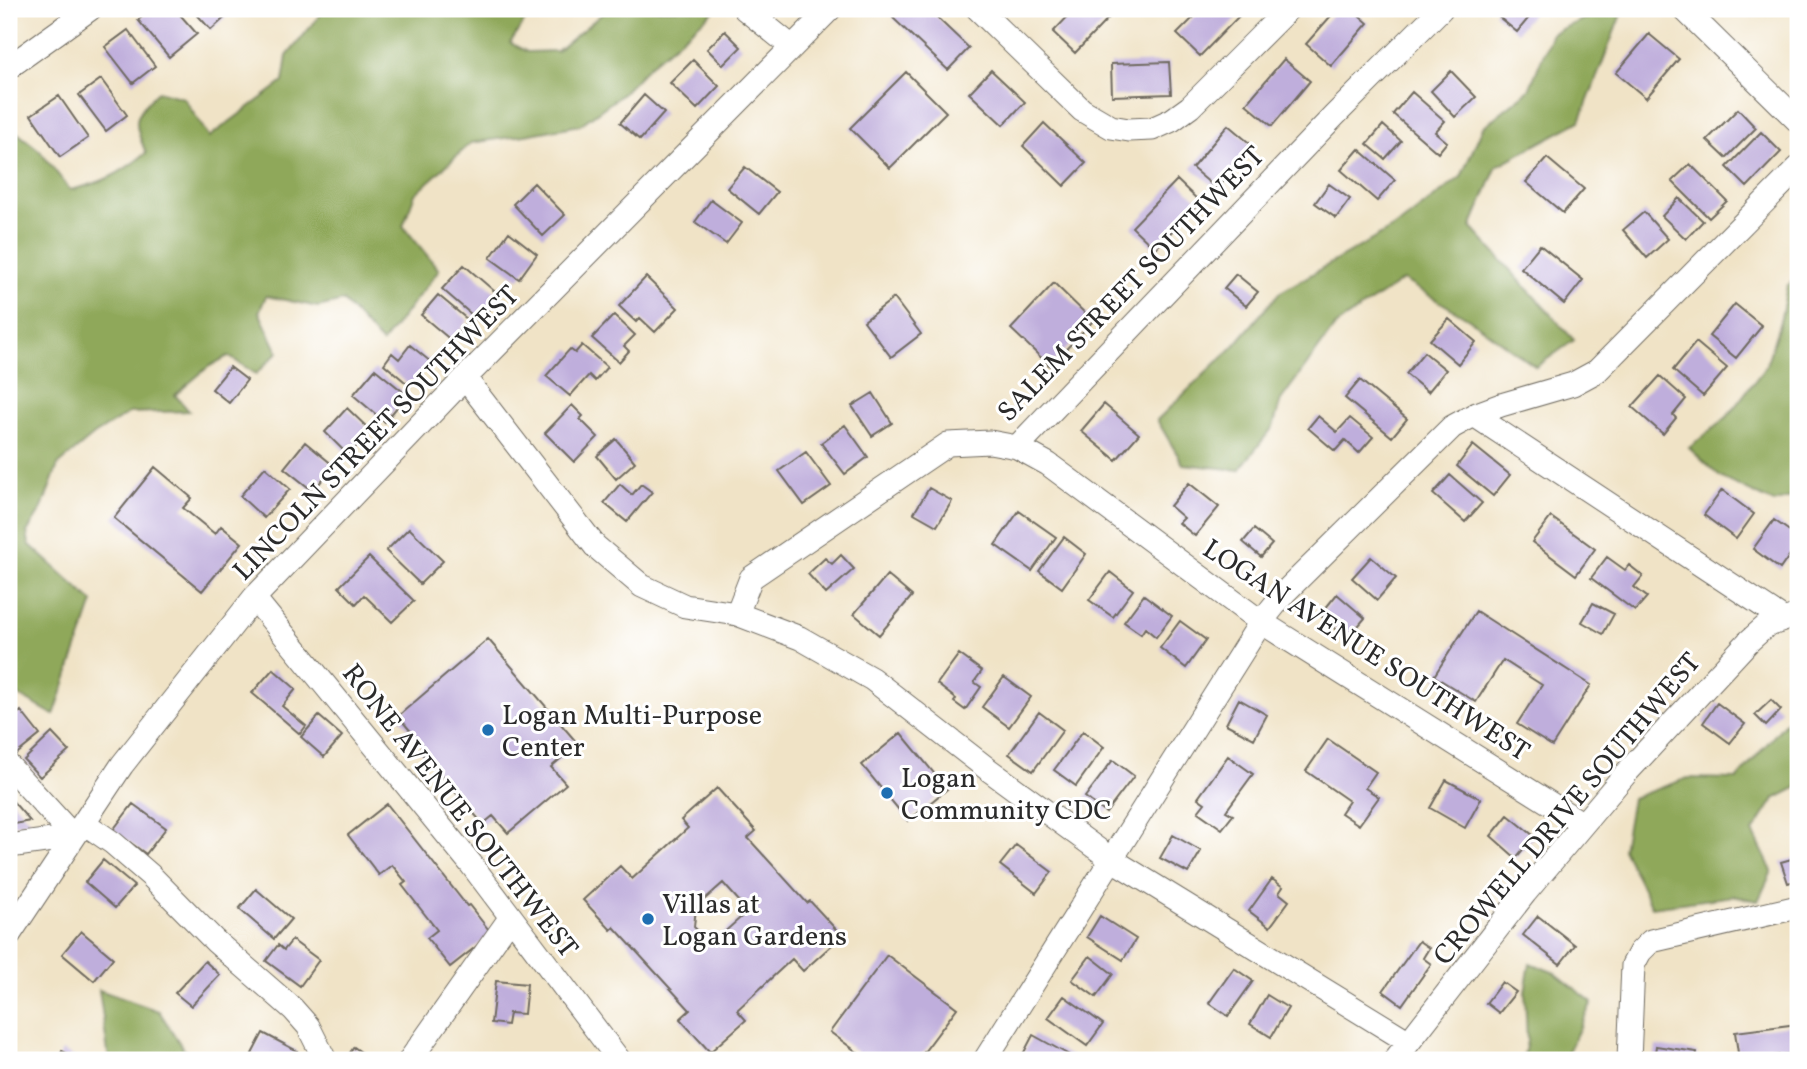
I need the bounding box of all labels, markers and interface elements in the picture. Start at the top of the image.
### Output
street label: SALEM STREET SOUTHWEST [989,138,1274,431]
street label: LINCOLN STREET SOUTHWEST [225,277,529,590]
street label: LOGAN AVENUE SOUTHWEST [1195,531,1537,772]
street label: CROWELL DRIVE SOUTHWEST [1425,645,1711,974]
street label: RONE AVENUE SOUTHWEST [332,656,586,967]
place label: Logan Multi-Purpose Center [502,697,762,768]
marker: Logan Multi-Purpose Center [480,722,496,738]
place label: Logan Community CDC [901,760,1111,831]
marker: Logan Community CDC [879,785,895,801]
place label: Villas at Logan Gardens [662,886,847,957]
marker: Villas at Logan Gardens [640,911,656,927]

